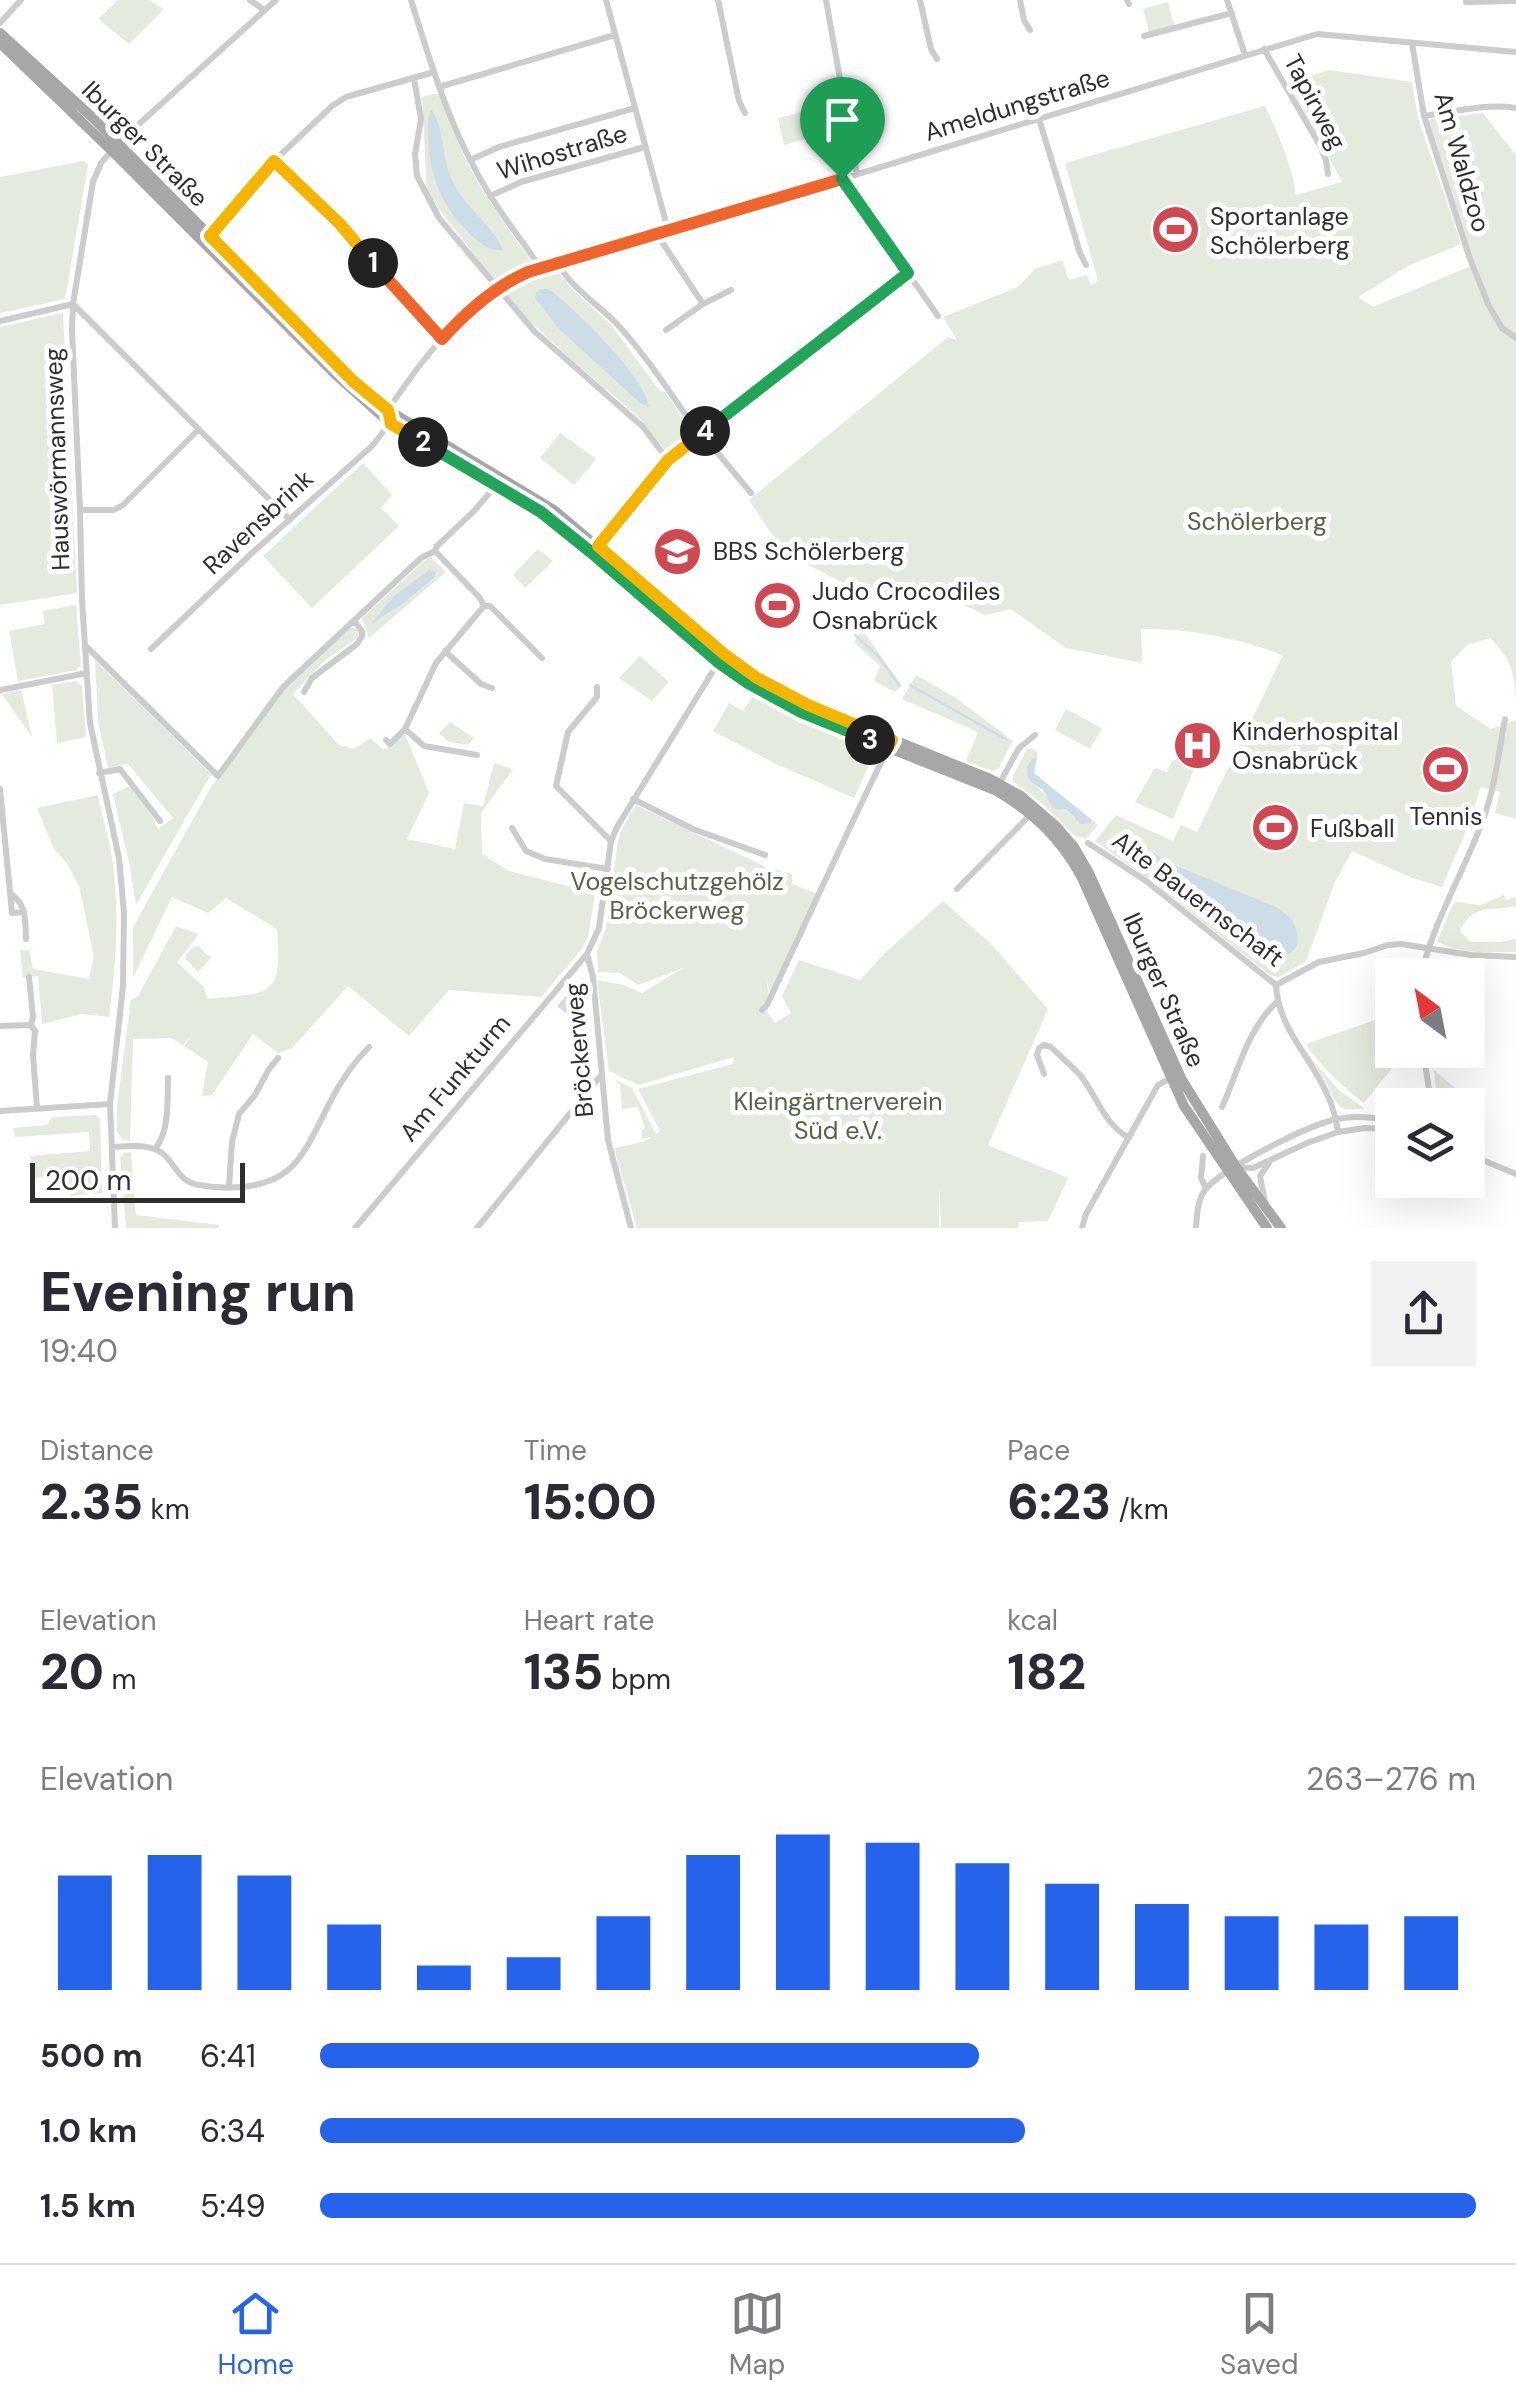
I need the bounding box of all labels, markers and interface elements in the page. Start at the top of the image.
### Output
street label: Tapirweg [1276,49,1354,155]
street label: Ameldungstraße [920,61,1114,149]
street label: Iburger Straße [75,74,215,214]
pin [800,77,885,180]
street label: Am Waldzoo [1426,88,1498,236]
icon: arrive [815,92,870,147]
street label: Wihostraße [493,117,631,187]
place label: Sportanlage Schölerberg [1210,200,1350,262]
sports icon: Sportanlage Schölerberg [1149,204,1201,256]
pin: 1 [348,238,398,288]
text: 1 [368,244,378,281]
street label: Hauswörmannsweg [37,347,77,571]
pin: 4 [680,406,730,456]
text: 4 [696,412,714,449]
pin: 2 [398,417,448,467]
text: 2 [415,423,431,460]
street label: Ravensbrink [196,462,320,582]
park label: Schölerberg [1187,505,1327,538]
school or university icon: BBS Schölerberg [652,525,704,577]
place label: BBS Schölerberg [713,535,904,568]
place label: Judo Crocodiles Osnabrück [812,575,1001,637]
sports icon: Judo Crocodiles Osnabrück [751,579,803,631]
pin: 3 [845,715,895,765]
place label: Kinderhospital Osnabrück [1232,715,1398,777]
hospital icon: Kinderhospital Osnabrück [1171,719,1223,771]
text: 3 [862,721,878,758]
sports icon: Tennis [1420,744,1472,796]
place label: Tennis [1409,800,1483,833]
sports icon: Fußball [1249,802,1301,854]
place label: Fußball [1310,812,1395,845]
street label: Alte Bauernschaft [1106,824,1290,974]
park label: Vogelschutzgehölz Bröckerweg [570,865,784,927]
street label: Iburger Straße [1115,908,1213,1072]
north arrow [1375,958,1485,1068]
map controls [1375,958,1485,1198]
street label: Bröckerweg [557,981,601,1119]
street label: Am Funkturm [392,1008,518,1148]
park label: Kleingärtnerverein Süd e.V. [733,1085,943,1147]
button: layers [1375,1088,1485,1198]
scale bar [30,1158,245,1202]
text: 200 m [45,1162,132,1199]
text: Evening run [40,1256,356,1328]
button: share [1371,1261,1476,1366]
text: 19:40 [40,1330,118,1372]
text: Distance [40,1432,154,1469]
text: Time [524,1432,587,1469]
text: Pace [1007,1432,1070,1469]
text: 2.35 [40,1469,143,1535]
text: 15:00 [524,1469,657,1535]
text: 6:23 [1007,1469,1111,1535]
text: km [143,1491,190,1528]
text: /km [1111,1491,1169,1528]
text: Elevation [40,1602,157,1639]
text: Heart rate [524,1602,654,1639]
text: kcal [1007,1602,1058,1639]
text: 20 [40,1639,104,1705]
text: 135 [524,1639,603,1705]
text: 182 [1007,1639,1086,1705]
text: m [104,1661,136,1698]
text: bpm [603,1661,671,1698]
text: Elevation [40,1758,173,1800]
text: 263–276 m [1306,1758,1476,1800]
text: 500 m [40,2035,143,2077]
text: 6:41 [200,2035,256,2077]
text: 1.0 km [40,2110,137,2152]
text: 6:34 [200,2110,265,2152]
text: 1.5 km [40,2185,136,2227]
text: 5:49 [200,2185,266,2227]
tab: Home [217,2286,294,2383]
tab: Map [729,2286,785,2383]
tab: Saved [1220,2286,1299,2383]

